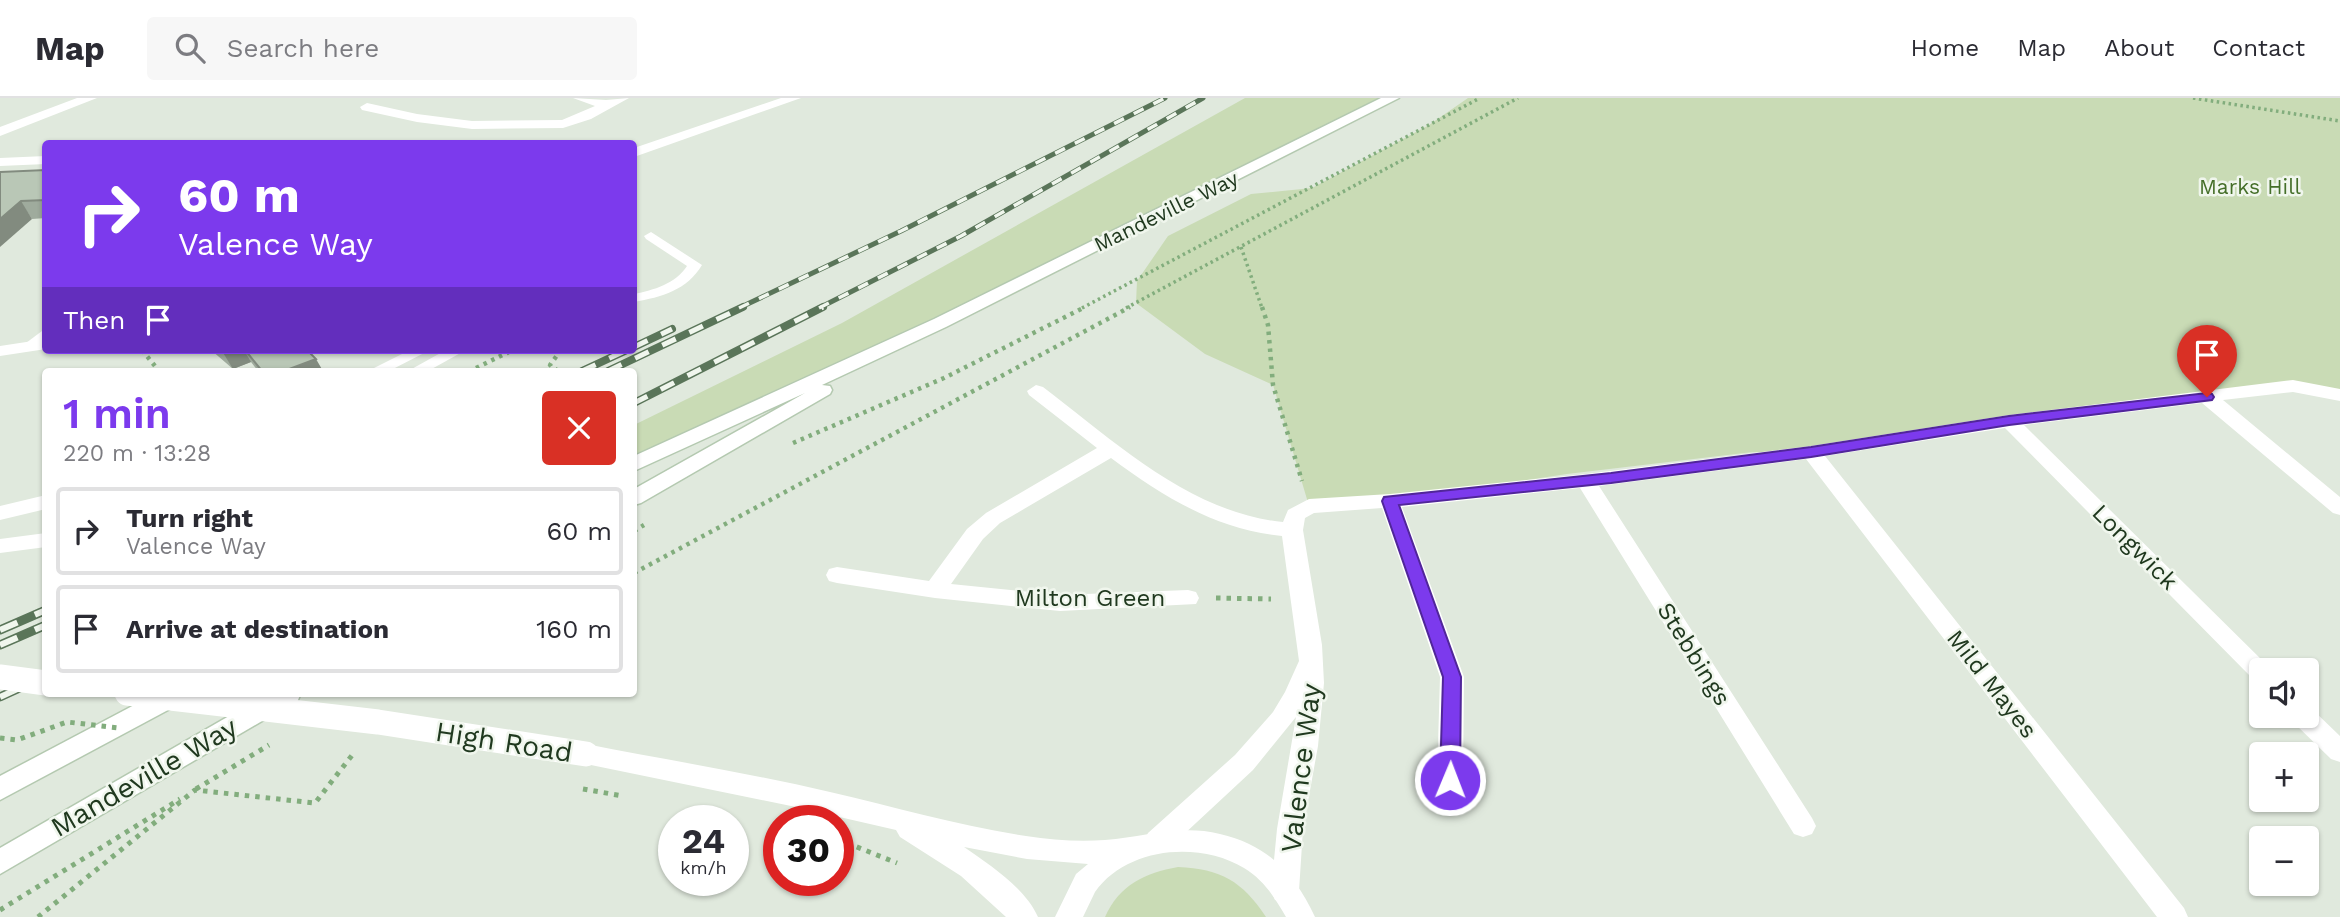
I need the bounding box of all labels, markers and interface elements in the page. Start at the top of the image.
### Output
search box [147,17,637,80]
text: Map [35,29,105,68]
icon: search [171,29,209,67]
text: Search here [227,33,379,63]
text: Home [1911,34,1979,62]
text: Map [2017,34,2066,62]
text: About [2104,34,2174,62]
text: Contact [2212,34,2305,62]
street label: Mandeville Way [1090,165,1242,257]
text: 60 m [178,166,300,224]
icon: right [63,168,154,259]
park label: Marks Hill [2199,174,2302,199]
text: Valence Way [178,225,373,263]
icon: arrive [139,301,177,339]
text: Then [63,305,125,335]
pin [2177,325,2237,397]
icon: arrive [2188,336,2226,374]
text: 1 min [63,389,171,438]
button: close [542,391,616,465]
text: 220 m · 13:28 [63,440,211,467]
street label: Longwick [2086,498,2184,596]
text: Turn right [126,503,253,533]
icon: right [67,512,105,550]
text: 60 m [546,516,612,546]
text: Valence Way [126,533,266,560]
street label: Milton Green [1015,584,1165,612]
street label: Stebbings [1651,597,1737,711]
icon: arrive [67,610,105,648]
text: Arrive at destination [126,614,389,644]
text: 160 m [536,614,612,644]
street label: Mild Mayes [1941,624,2043,744]
map controls [2249,658,2319,896]
button: sound [2249,658,2319,728]
street label: Valence Way [1274,681,1328,855]
street label: Mandeville Way [45,710,244,844]
street label: High Road [433,715,575,769]
button: + [2249,742,2319,812]
position arrow [1413,743,1487,817]
speed limit sign: 30 [763,805,854,896]
text: 24 [682,820,725,862]
button: − [2249,826,2319,896]
text: km/h [680,857,727,878]

